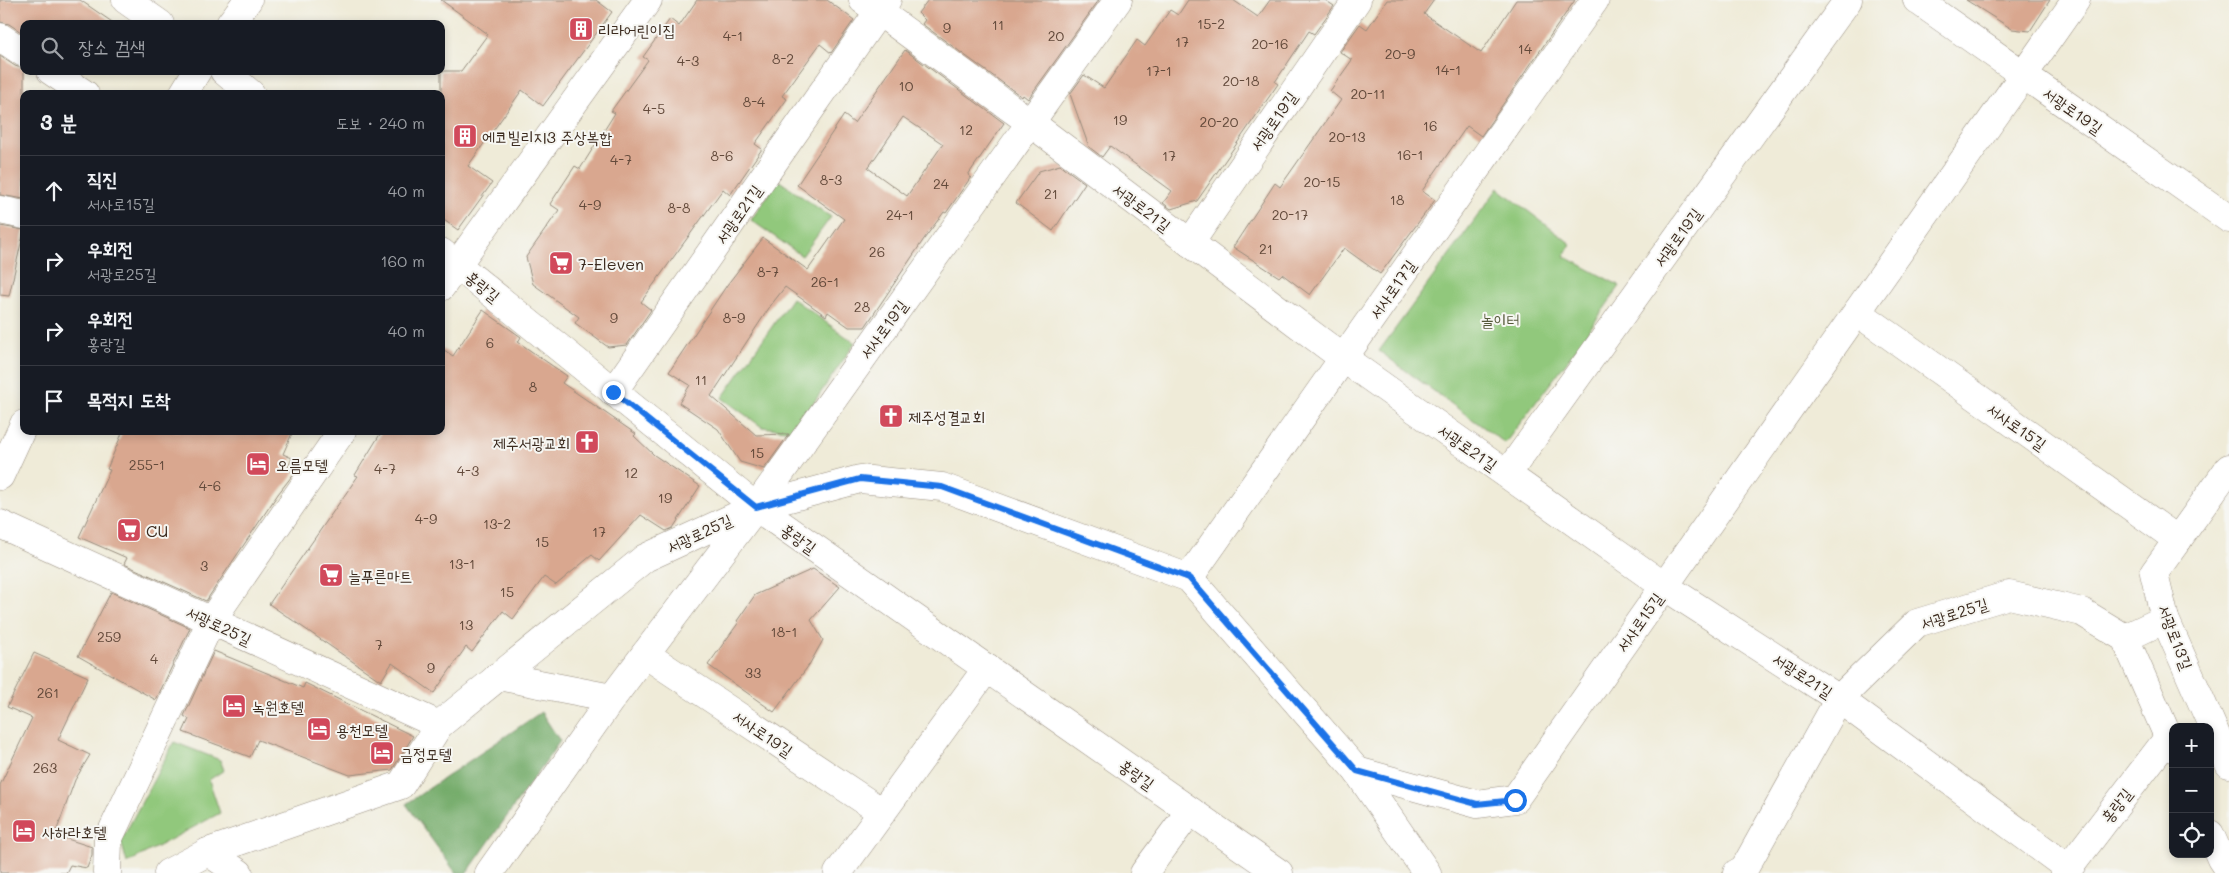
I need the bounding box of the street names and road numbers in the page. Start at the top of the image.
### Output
street label: 서광로19길 [2039,82,2107,138]
street label: 서광로19길 [1245,87,1301,155]
street label: 서광로21길 [1109,178,1175,236]
street label: 서광로21길 [710,180,766,248]
street label: 서광로19길 [1648,203,1706,271]
street label: 서사로17길 [1364,255,1420,323]
street label: 홍랑길 [461,266,505,306]
street label: 서사로19길 [854,295,912,363]
street label: 서사로15길 [1983,398,2051,454]
street label: 서광로21길 [1434,419,1502,475]
street label: 서광로25길 [663,509,735,557]
street label: 홍랑길 [777,518,821,558]
street label: 서사로15길 [1611,588,1667,656]
street label: 서광로25길 [1918,592,1991,634]
street label: 서광로25길 [183,601,255,649]
street label: 서광로13길 [2154,601,2198,673]
street label: 서광로21길 [1769,648,1837,702]
street label: 서사로19길 [729,705,797,761]
street label: 홍랑길 [1115,754,1159,794]
street label: 홍랑길 [2096,783,2136,827]

